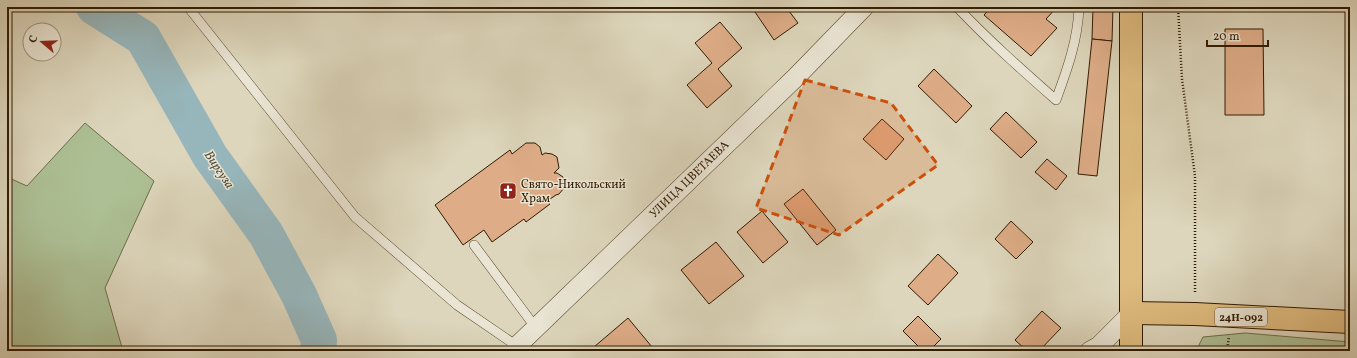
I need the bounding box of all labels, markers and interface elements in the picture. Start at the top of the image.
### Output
north arrow [22,22,62,62]
scale bar [1207,22,1268,48]
text: 20 m [1213,29,1240,45]
text: С [26,33,42,45]
street label: УЛИЦА ЦВЕТАЕВА [646,137,733,222]
water label: Виргуза [199,148,238,193]
place label: Свято-Никольский Храм [521,177,626,207]
church icon: Свято-Никольский Храм [498,181,518,201]
road number: 24Н-092 [1215,308,1267,326]

